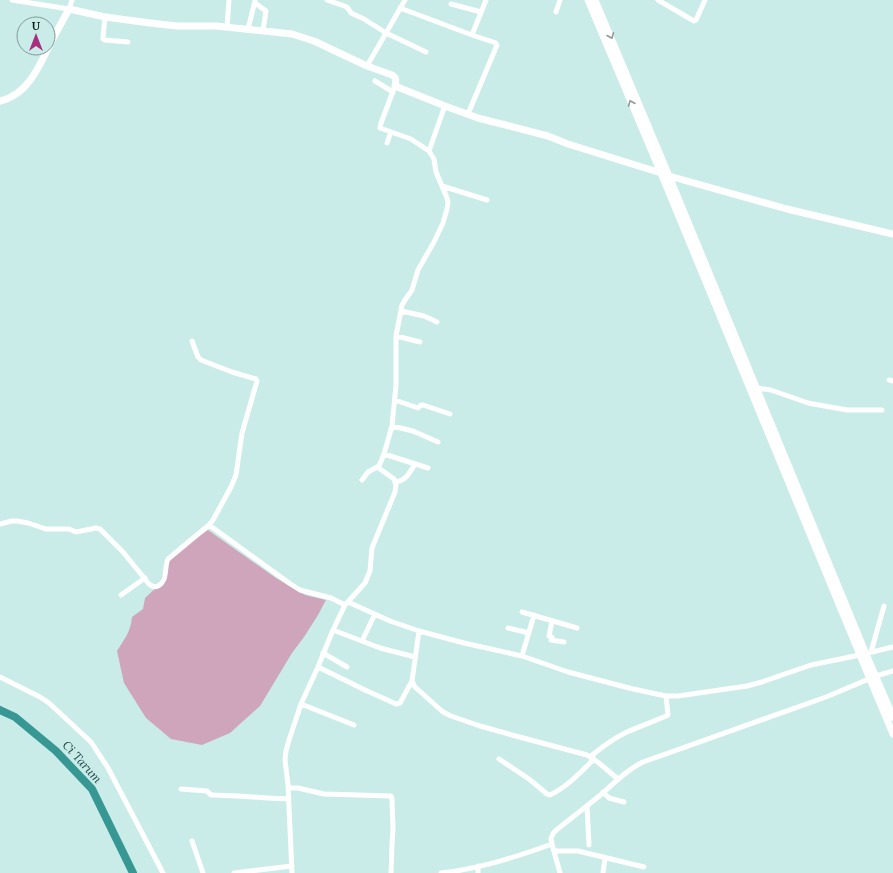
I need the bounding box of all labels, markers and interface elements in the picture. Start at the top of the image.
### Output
north arrow [16,16,56,56]
text: U [32,19,41,33]
one-way arrow [606,32,614,39]
one-way arrow [628,99,636,106]
water label: Ci Tarum [59,737,106,786]

